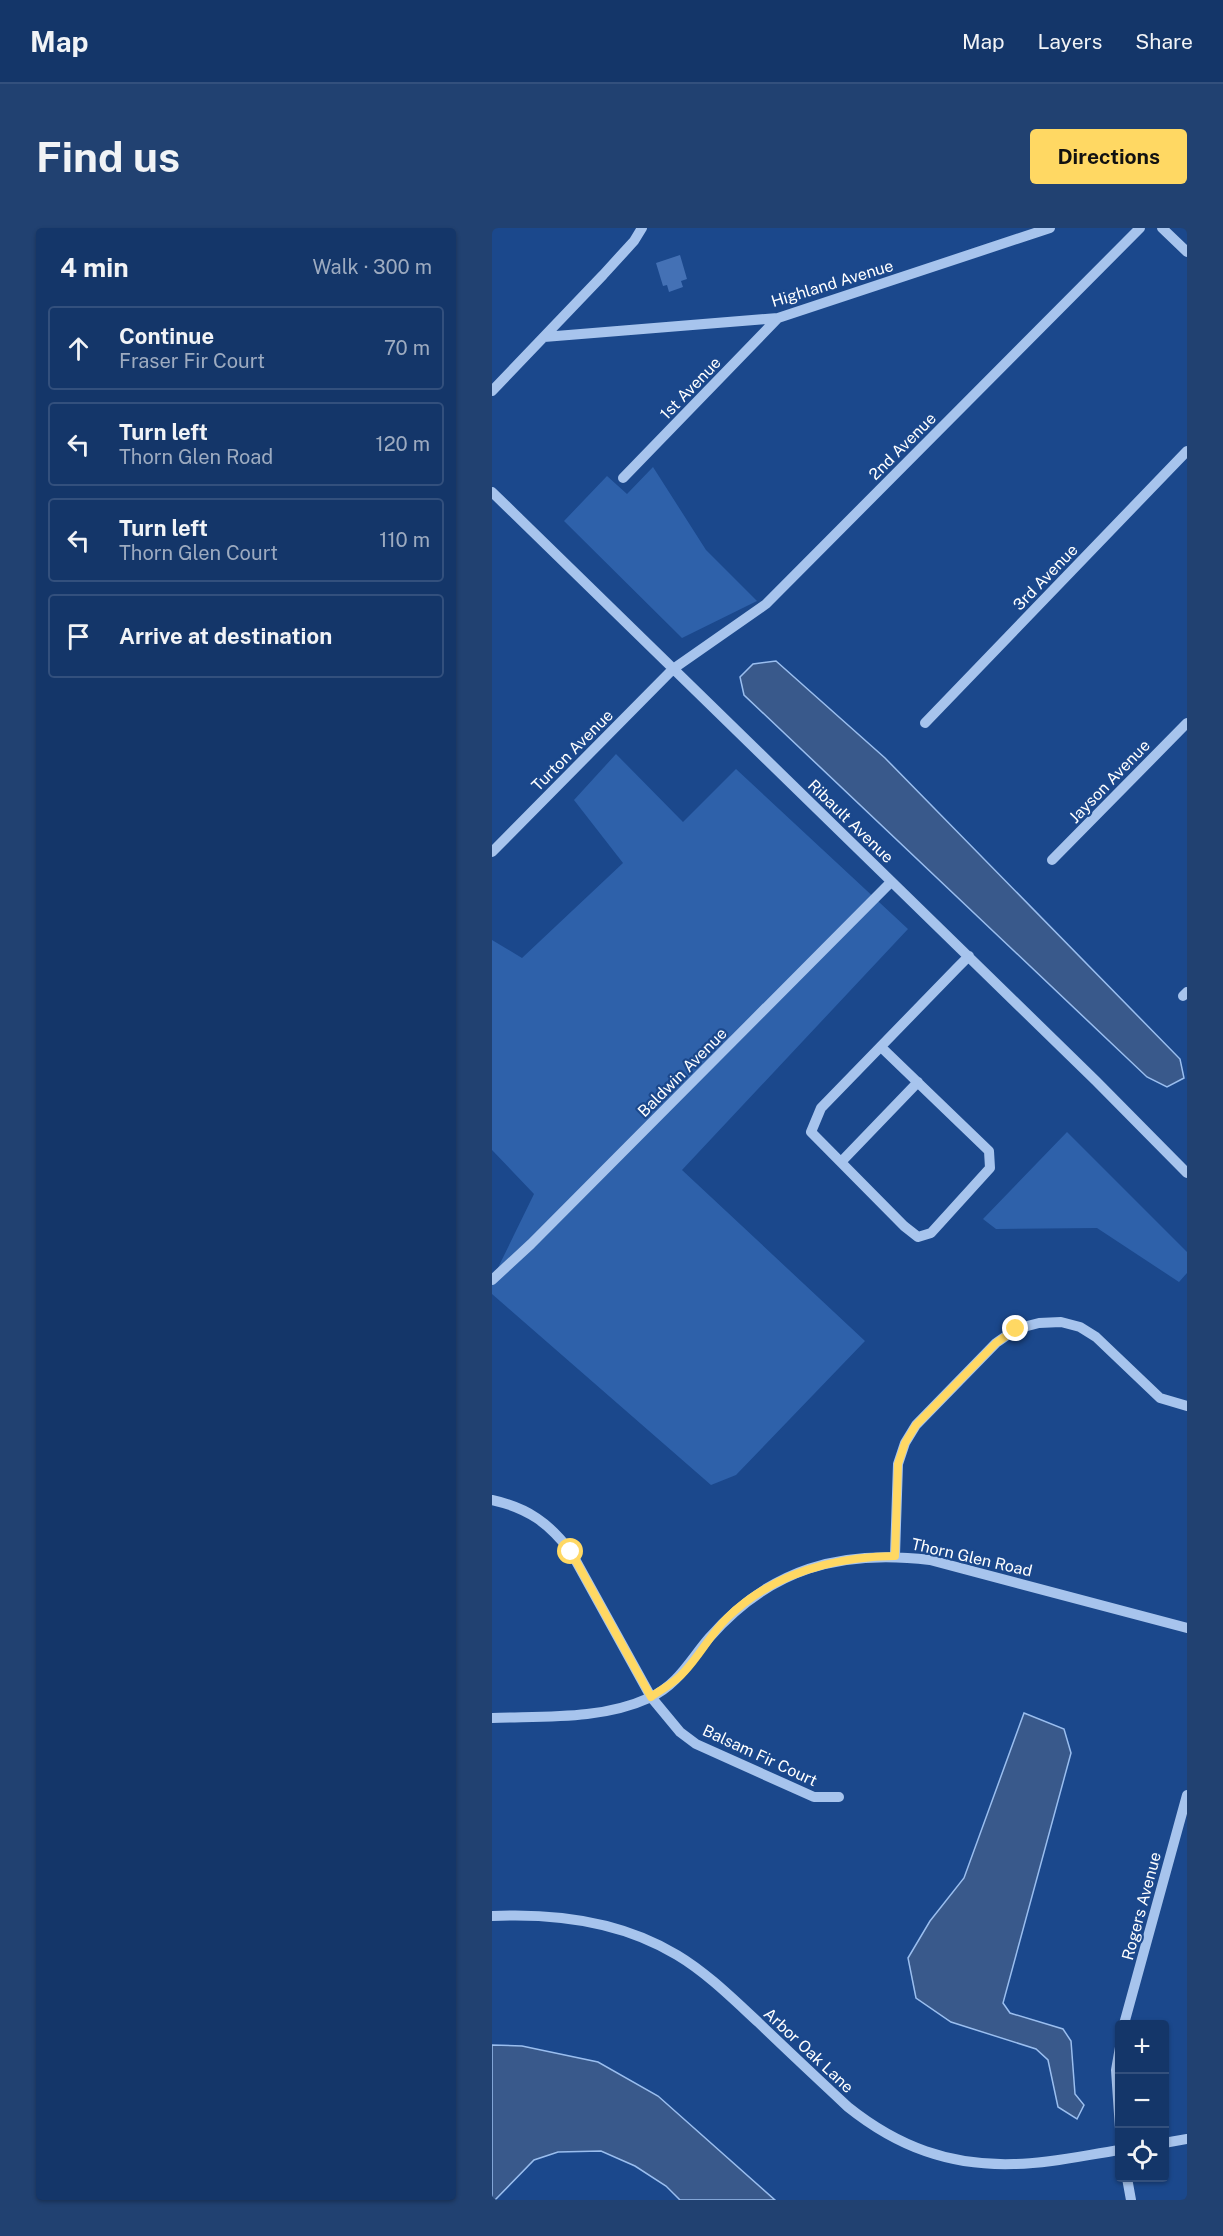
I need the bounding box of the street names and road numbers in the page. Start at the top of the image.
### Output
street label: Highland Avenue [769,256,895,311]
street label: 1st Avenue [656,353,725,424]
street label: 2nd Avenue [865,409,940,484]
street label: 3rd Avenue [1009,540,1082,614]
street label: Turton Avenue [528,706,617,795]
street label: Jayson Avenue [1065,736,1154,827]
street label: Ribault Avenue [804,776,897,867]
street label: Baldwin Avenue [634,1024,731,1121]
street label: Thorn Glen Road [910,1534,1034,1581]
street label: Balsam Fir Court [699,1721,820,1790]
street label: Rogers Avenue [1118,1850,1165,1962]
street label: Arbor Oak Lane [760,2004,857,2097]

